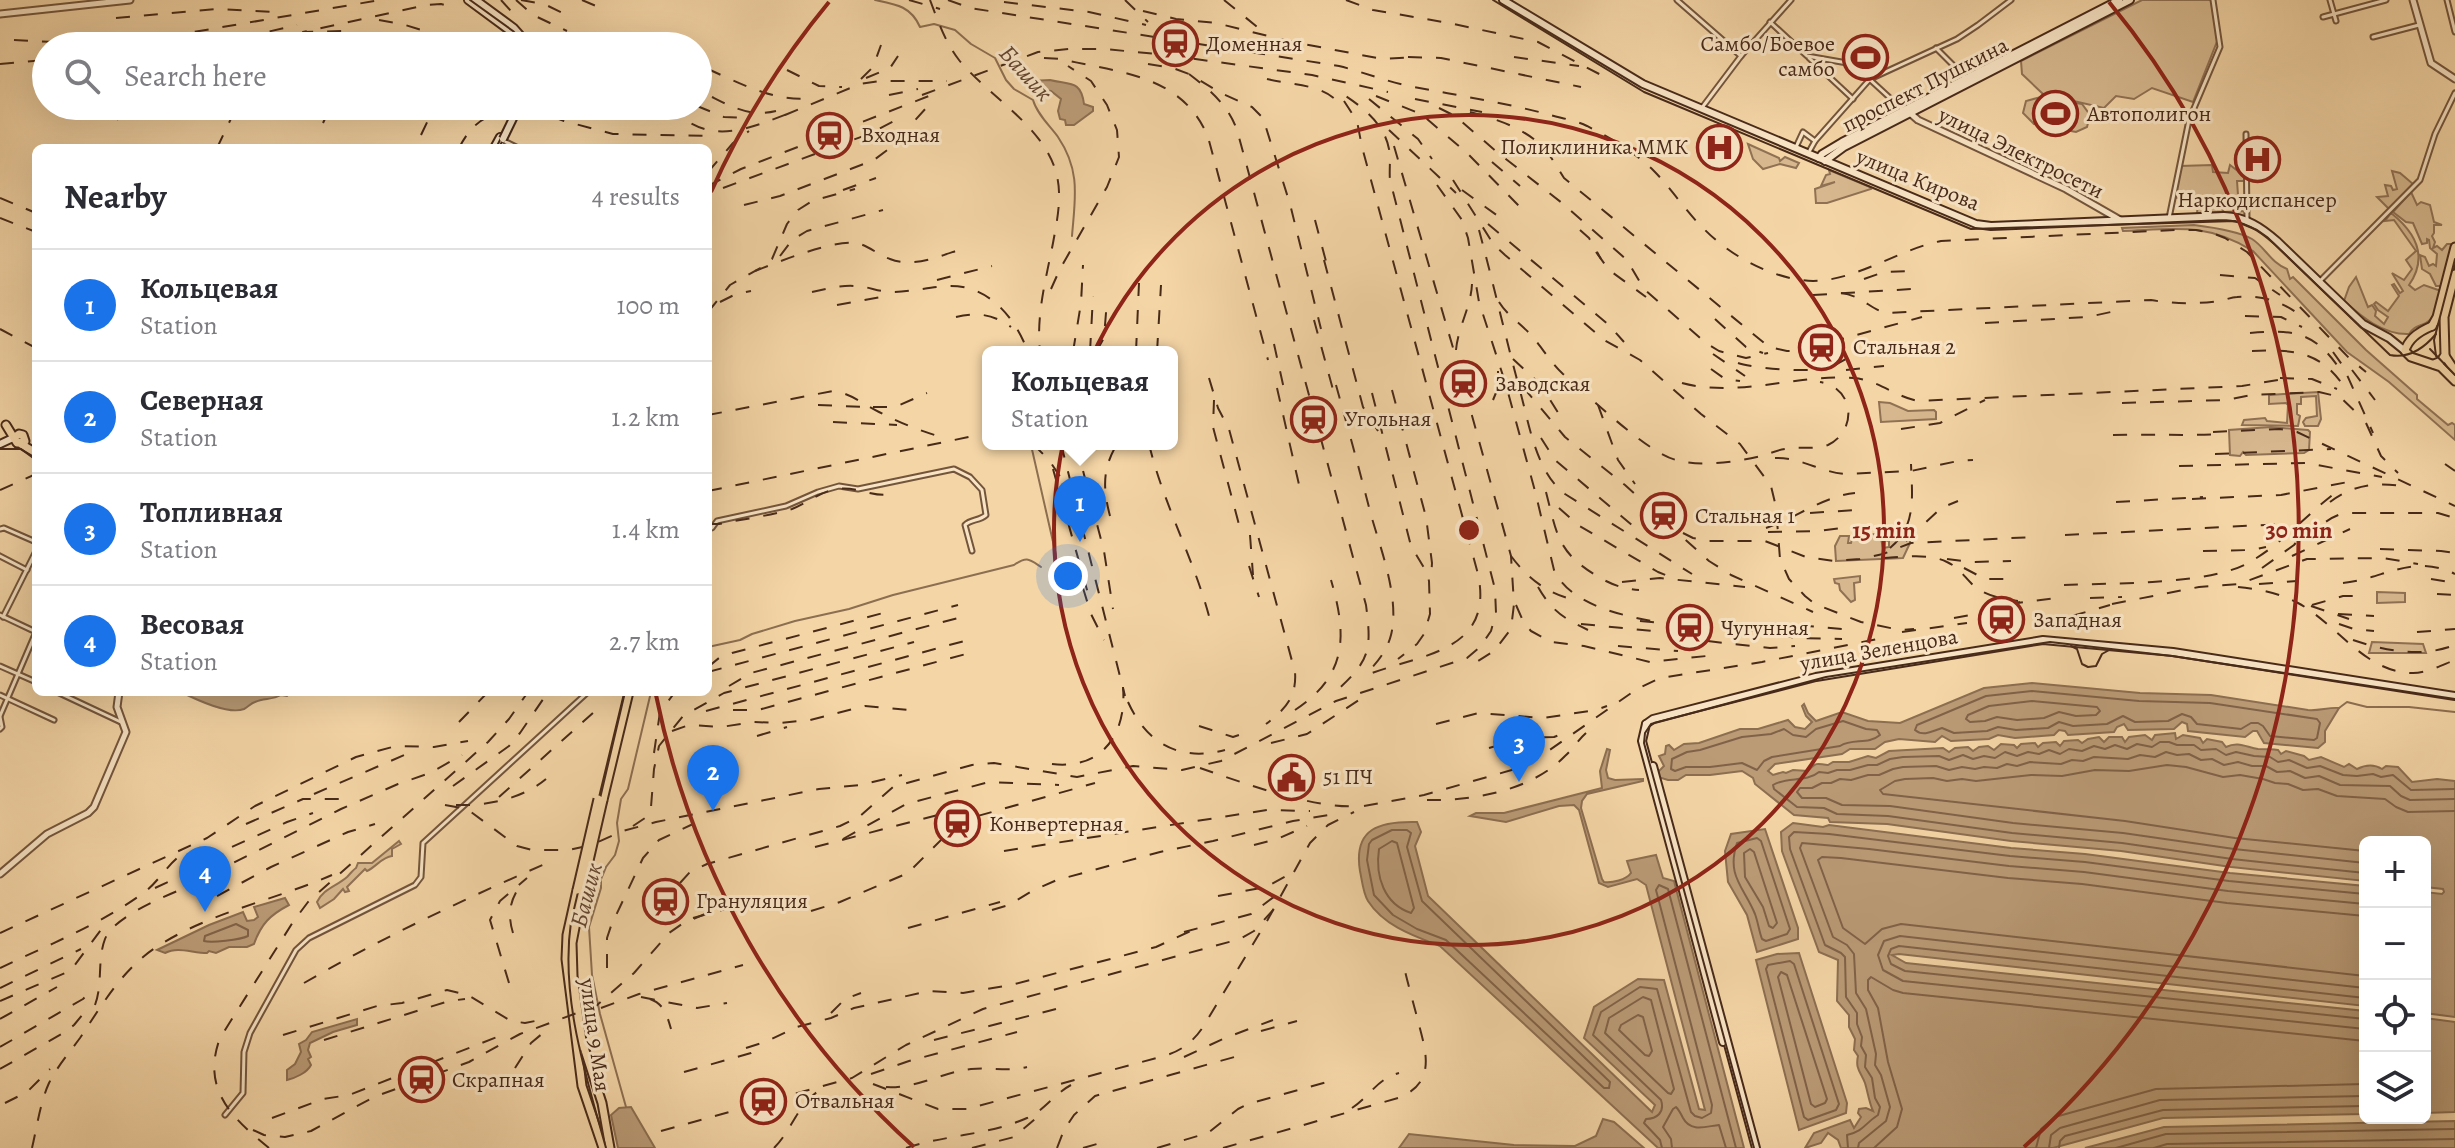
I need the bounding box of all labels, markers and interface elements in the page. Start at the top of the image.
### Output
station icon: Доменная [1151,20,1199,68]
place label: Доменная [1206,29,1302,59]
place label: Самбо/Боевое самбо [1701,29,1835,84]
street label: проспект Пушкина [1837,30,2014,140]
search box [32,32,712,120]
sports icon: Самбо/Боевое самбо [1842,33,1890,81]
water label: Башик [992,38,1060,108]
icon: search [60,54,104,98]
text: Search here [124,56,267,96]
sports icon: Автополигон [2032,90,2080,138]
street label: улица Электросети [1932,99,2109,206]
place label: Автополигон [2086,99,2211,129]
station icon: Входная [806,111,854,159]
place label: Входная [861,120,940,150]
hospital icon: Поликлиника ММК [1695,123,1743,171]
place label: Поликлиника ММК [1500,132,1688,162]
hospital icon: Наркодиспансер [2233,135,2281,183]
street label: улица Кирова [1851,141,1985,219]
text: Nearby [64,173,167,220]
text: 4 results [592,179,680,214]
place label: Наркодиспансер [2177,185,2337,215]
text: Кольцевая [140,268,278,308]
text: 1 [85,288,95,323]
text: 100 m [617,288,680,323]
text: Station [140,308,218,343]
station icon: Стальная 2 [1798,323,1846,371]
place label: Стальная 2 [1853,332,1956,362]
popup [982,346,1178,450]
station icon: Заводская [1440,360,1488,408]
text: Кольцевая [1011,361,1149,401]
place label: Заводская [1495,369,1590,399]
text: Северная [140,380,264,420]
station icon: Угольная [1290,395,1338,443]
text: 2 [84,400,96,435]
text: 1.2 km [611,400,680,435]
text: Station [1011,401,1088,436]
place label: Угольная [1345,404,1431,434]
text: Station [140,420,218,455]
pin: 1 [1054,476,1106,542]
text: Топливная [140,492,283,532]
station icon: Стальная 1 [1640,492,1688,540]
place label: Стальная 1 [1695,501,1795,531]
text: 3 [84,512,96,547]
text: 1.4 km [612,512,680,547]
text: 15 min [1852,514,1916,546]
text: 30 min [2265,514,2333,546]
centre of rings [1455,516,1483,544]
text: Station [140,532,218,567]
your location [1048,556,1088,596]
station icon: Западная [1978,596,2026,644]
text: Весовая [140,604,244,644]
station icon: Чугунная [1666,604,1714,652]
place label: Западная [2033,605,2122,635]
place label: Чугунная [1721,613,1809,643]
street label: улица Зеленцова [1797,621,1961,679]
text: 4 [84,624,96,659]
text: 2.7 km [609,624,680,659]
text: Station [140,644,218,679]
pin: 3 [1493,716,1545,782]
pin: 2 [687,745,739,811]
public building icon: 51 ПЧ [1268,753,1316,801]
place label: 51 ПЧ [1323,762,1373,792]
station icon: Конвертерная [934,800,982,848]
place label: Конвертерная [989,809,1123,839]
map controls [2359,836,2431,1124]
button: + [2359,836,2431,908]
pin: 4 [179,846,231,912]
water label: Башик [562,859,610,931]
station icon: Грануляция [641,877,689,925]
place label: Грануляция [696,886,808,916]
button: − [2359,908,2431,980]
street label: улица 9 Мая [572,975,618,1094]
button: locate [2359,980,2431,1052]
button: layers [2359,1052,2431,1124]
station icon: Скрапная [397,1056,445,1104]
place label: Скрапная [452,1065,545,1095]
station icon: Отвальная [740,1077,788,1125]
place label: Отвальная [795,1086,895,1116]

